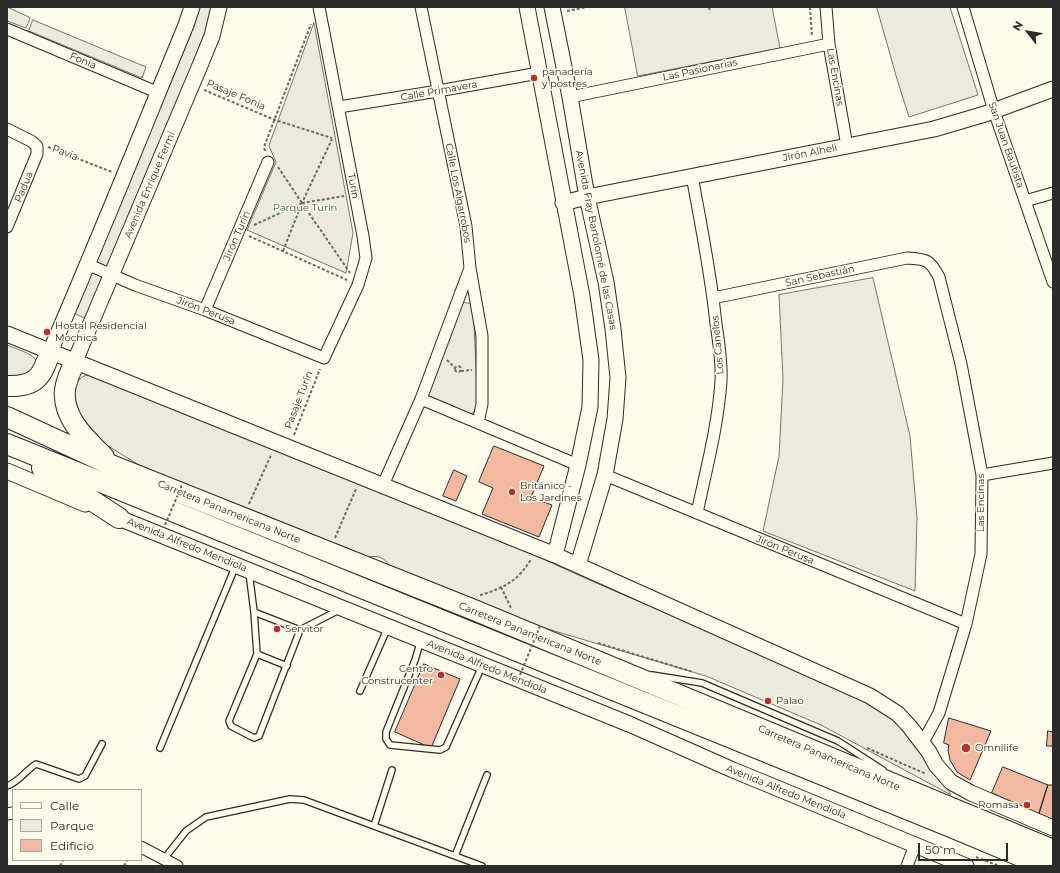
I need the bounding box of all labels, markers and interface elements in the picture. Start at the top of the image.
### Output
north arrow [1008,12,1048,52]
text: N [1009,18,1026,33]
street label: Las Encinas [824,47,846,107]
street label: Fonia [68,50,98,72]
street label: Las Pasionarias [662,56,738,84]
place label: panadería y postres [542,66,593,90]
marker: panadería y postres [529,73,539,83]
street label: Pasaje Fonia [205,77,267,113]
street label: Calle Primavera [400,78,478,104]
street label: San Juan Bautista [986,101,1026,189]
street label: Avenida Enrique Fermi [122,130,178,240]
street label: Calle Los Algarrobos [442,142,474,244]
street label: Jirón Alheli [782,142,838,164]
street label: Pavia [50,143,80,163]
street label: Avenida Fray Bartolomé de las Casas [573,149,619,331]
street label: Padua [12,170,36,204]
street label: Turín [345,172,361,200]
park label: Parque Turin [273,202,337,214]
street label: Jirón Turín [221,209,253,263]
street label: San Sebastián [784,263,856,289]
street label: Jirón Perusa [175,294,237,328]
street label: Los Canelos [709,315,727,375]
place label: Hostal Residencial Mochica [55,320,147,344]
marker: Hostal Residencial Mochica [42,327,52,337]
street label: Pasaje Turín [283,369,315,431]
street label: Las Encinas [975,474,987,532]
street label: Carretera Panamericana Norte [156,478,302,546]
place label: Británico - Los Jardines [520,480,582,504]
marker: Británico - Los Jardines [507,487,517,497]
street label: Avenida Alfredo Mendiola [125,515,249,575]
street label: Jirón Perusa [754,533,816,567]
street label: Carretera Panamericana Norte [457,600,603,668]
place label: Servitor [285,623,324,635]
marker: Servitor [272,624,282,634]
street label: Avenida Alfredo Mendiola [425,637,549,697]
place label: Centro Construcenter [361,663,433,686]
marker: Centro Construcenter [436,670,446,680]
place label: Palao [776,695,804,707]
marker: Palao [763,696,773,706]
street label: Carretera Panamericana Norte [756,723,902,793]
marker: Omnilife [960,742,972,754]
place label: Omnilife [975,742,1018,754]
street label: Avenida Alfredo Mendiola [724,762,848,822]
legend [12,789,142,861]
text: Calle [50,798,79,813]
place label: Romasa [978,799,1019,811]
marker: Romasa [1022,800,1032,810]
text: Parque [50,818,94,833]
scale bar [920,835,1010,861]
text: Edificio [50,838,94,853]
text: 50 m [925,842,956,857]

